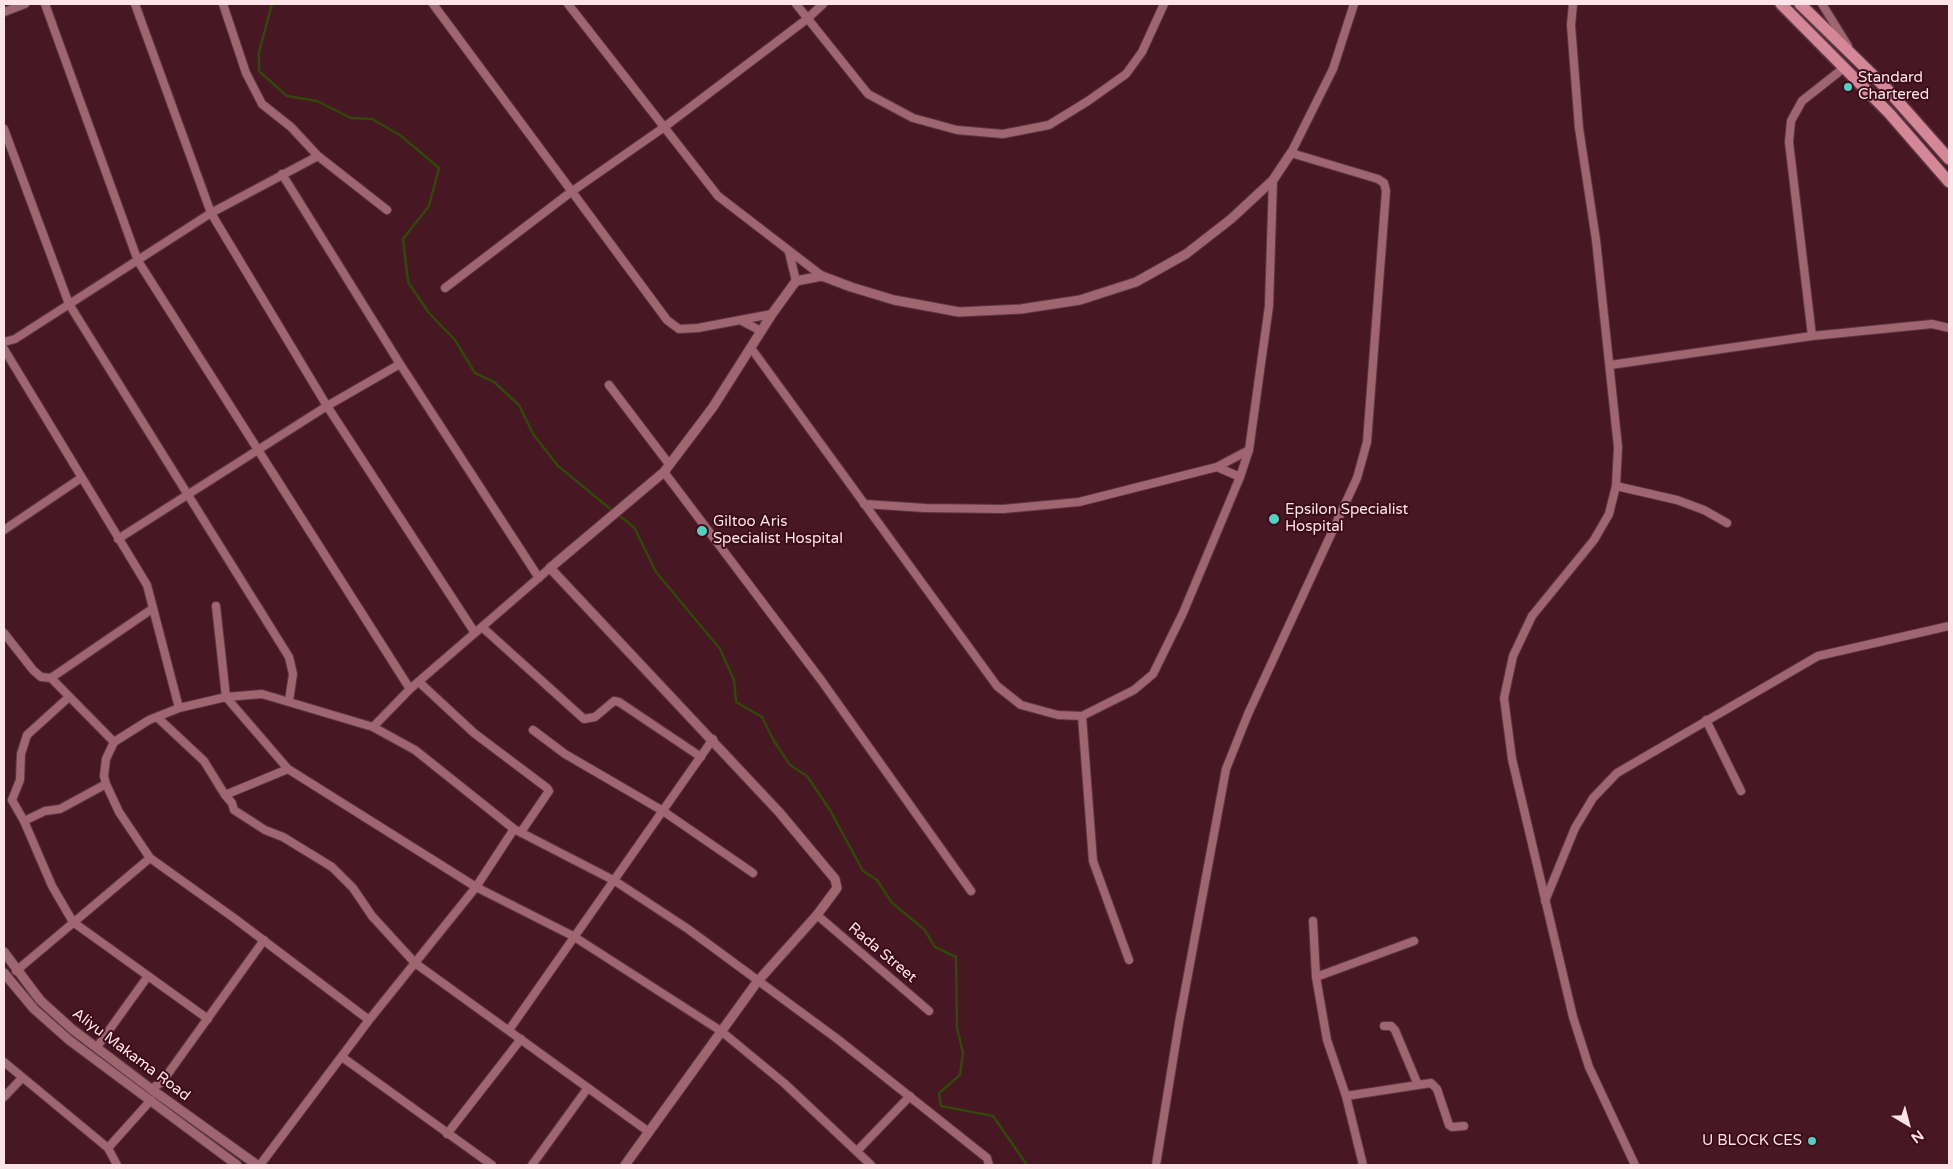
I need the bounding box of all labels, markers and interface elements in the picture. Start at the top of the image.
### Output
place label: Standard Chartered [1858,69,1929,104]
marker: Standard Chartered [1842,81,1854,93]
place label: Epsilon Specialist Hospital [1285,501,1408,536]
marker: Epsilon Specialist Hospital [1267,512,1281,526]
place label: Giltoo Aris Specialist Hospital [713,513,843,548]
marker: Giltoo Aris Specialist Hospital [695,524,709,538]
street label: Rada Street [844,919,920,987]
street label: Aliyu Makama Road [69,1005,193,1105]
north arrow [1883,1099,1933,1149]
text: N [1908,1126,1927,1147]
place label: U BLOCK CES [1702,1132,1802,1150]
marker: U BLOCK CES [1806,1135,1818,1147]

